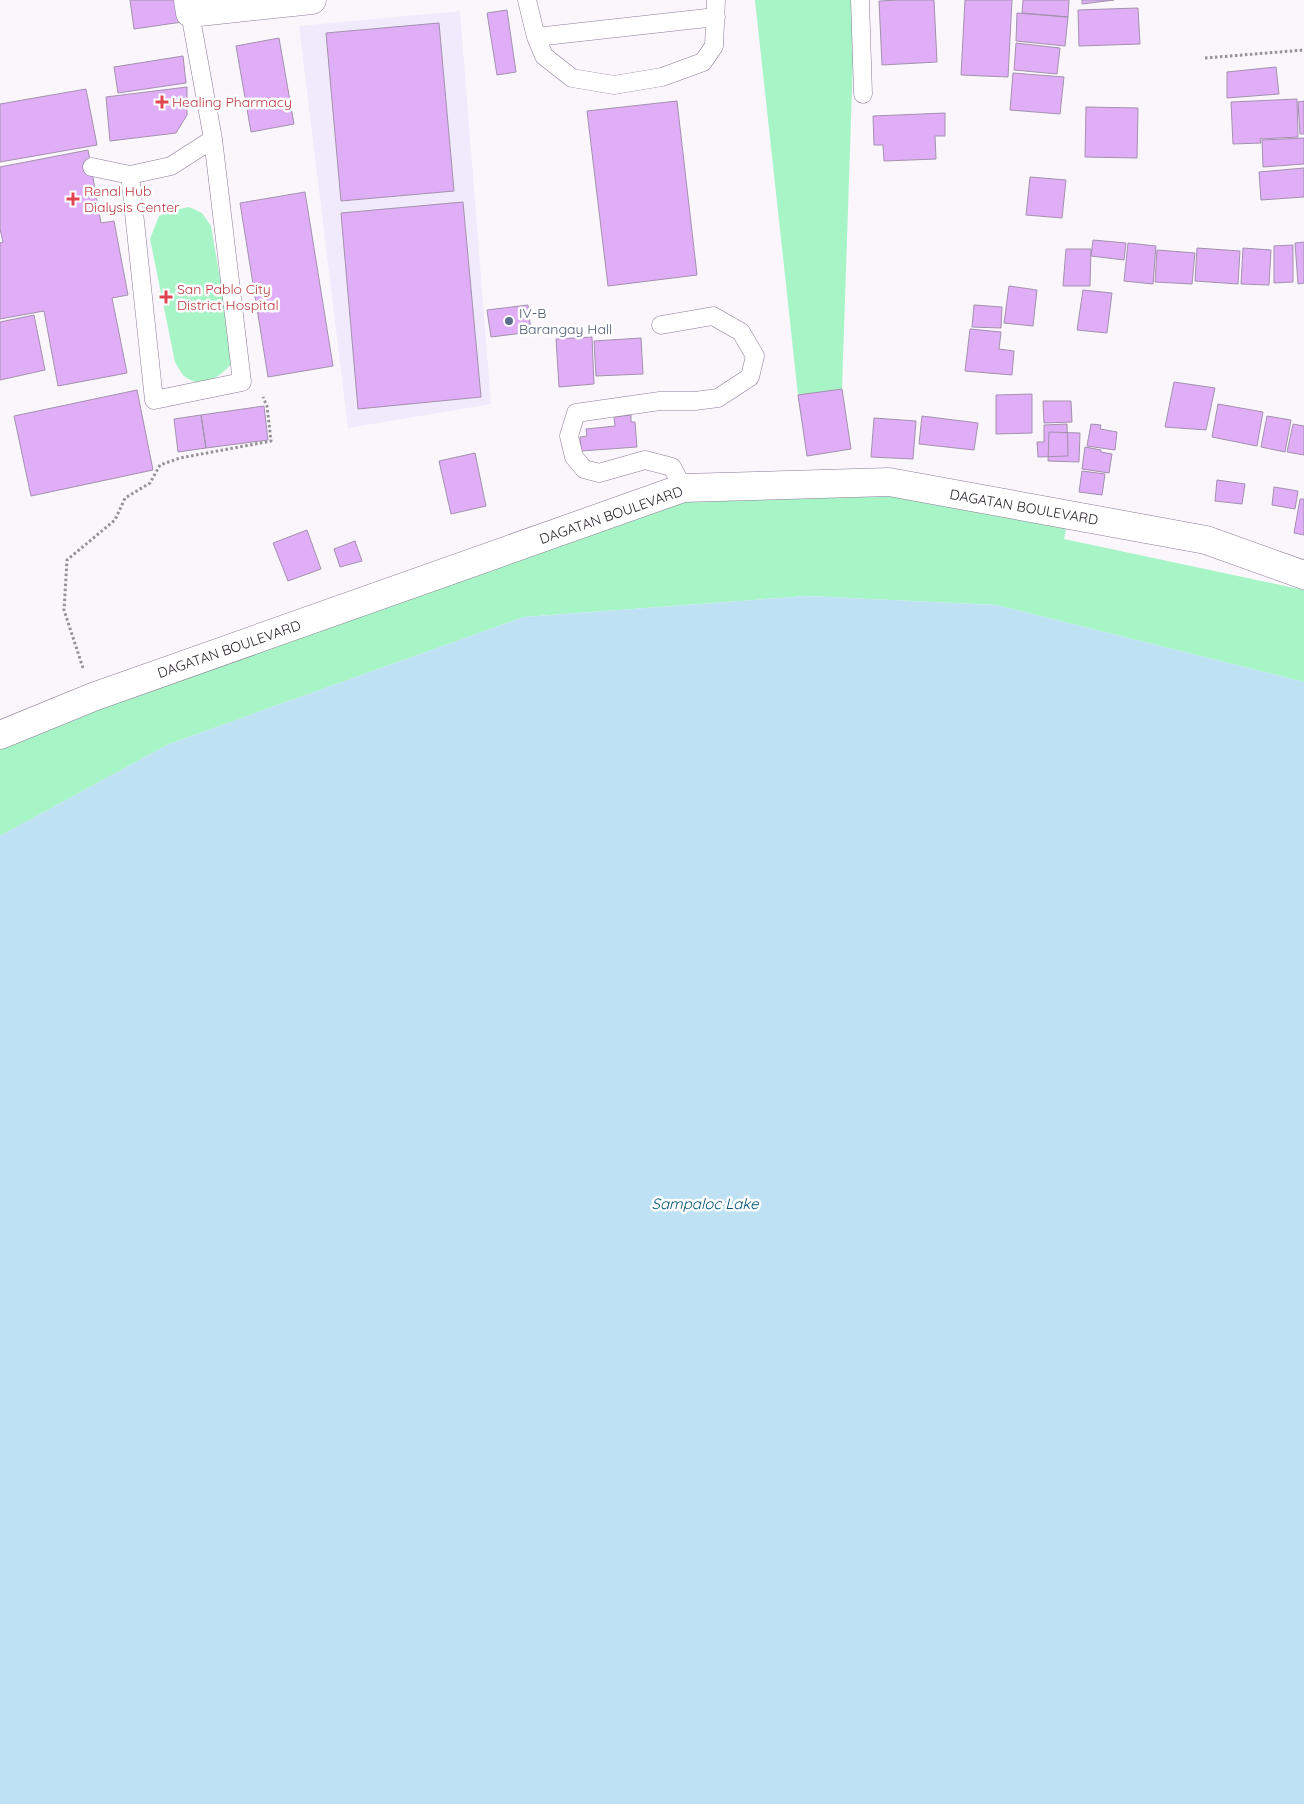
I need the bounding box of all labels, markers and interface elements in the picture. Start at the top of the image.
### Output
place label: Healing Pharmacy [172,93,292,111]
marker: Healing Pharmacy [156,96,168,108]
place label: Renal Hub Dialysis Center [84,182,180,216]
marker: Renal Hub Dialysis Center [66,192,80,206]
place label: San Pablo City District Hospital [177,280,279,314]
marker: San Pablo City District Hospital [159,290,173,304]
place label: IV-B Barangay Hall [519,304,612,338]
marker: IV-B Barangay Hall [503,315,515,327]
street label: DAGATAN BOULEVARD [537,482,685,548]
street label: DAGATAN BOULEVARD [948,485,1100,529]
street label: DAGATAN BOULEVARD [155,616,303,682]
water label: Sampaloc Lake [652,1194,759,1213]

